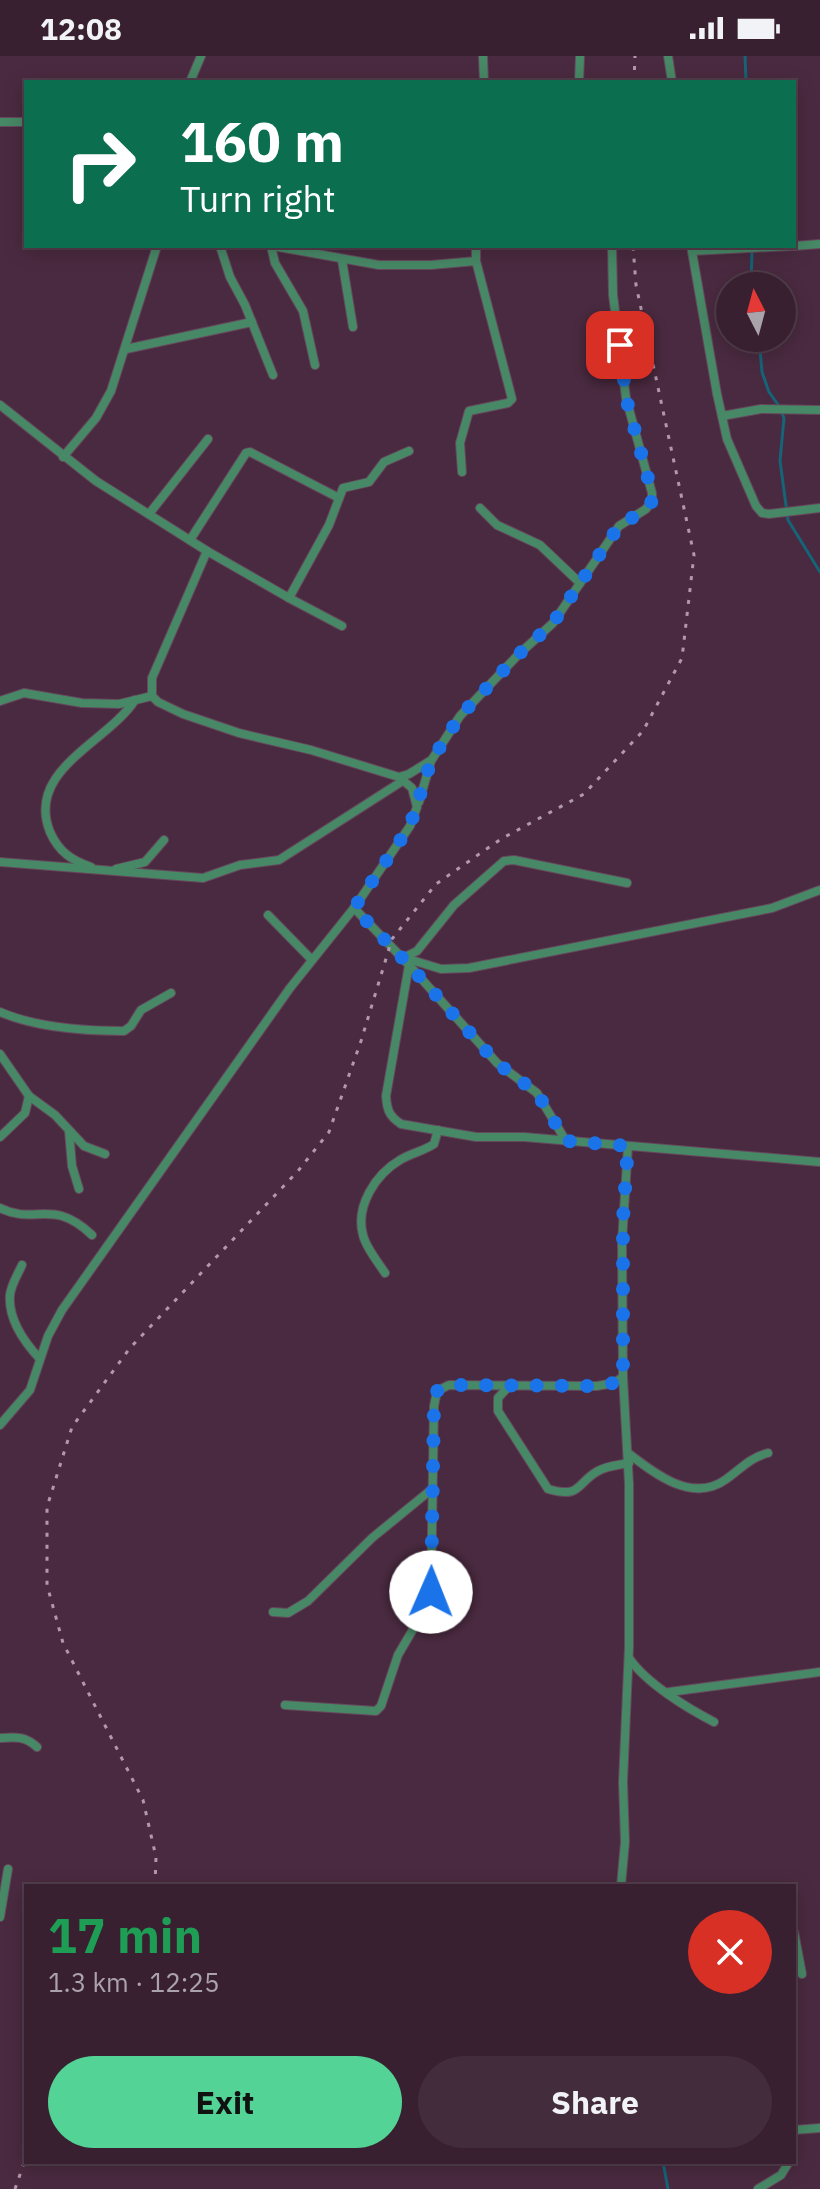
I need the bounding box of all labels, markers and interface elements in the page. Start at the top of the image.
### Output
text: 12:08 [40,9,122,48]
text: 160 m [180,105,344,177]
icon: right [48,112,152,216]
text: Turn right [180,175,336,222]
north arrow [716,272,796,352]
map controls [716,272,796,352]
pin [586,311,654,379]
icon: arrive [598,323,642,367]
position arrow [389,1550,473,1634]
text: 17 min [48,1904,202,1966]
button: close [688,1910,772,1994]
text: 1.3 km · 12:25 [48,1965,220,1999]
button: Exit [48,2056,402,2148]
button: Share [418,2056,772,2148]

